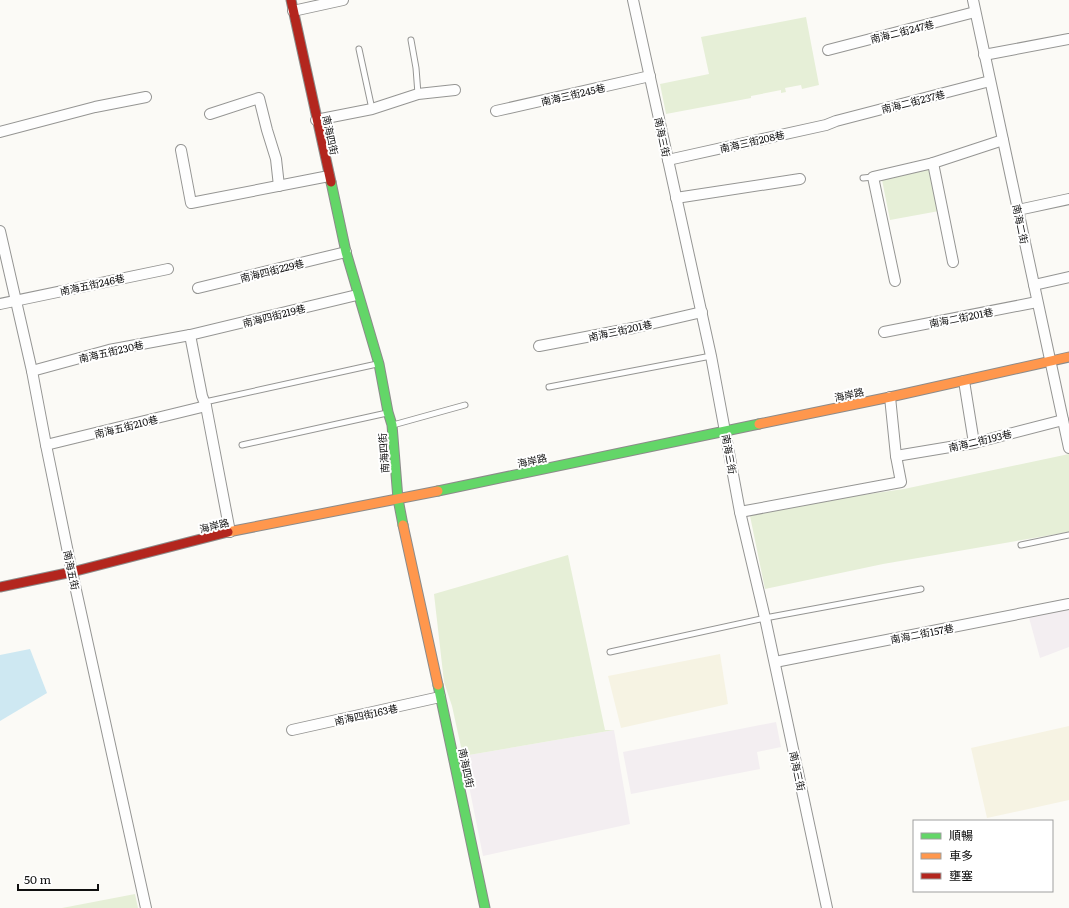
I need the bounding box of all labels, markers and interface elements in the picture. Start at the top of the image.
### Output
street label: 南海二街247巷 [868,16,936,46]
street label: 南海三街245巷 [539,79,607,109]
street label: 南海二街237巷 [880,86,946,116]
street label: 南海四街 [320,114,342,156]
street label: 南海三街 [652,116,674,158]
street label: 南海三街208巷 [718,126,786,156]
street label: 南海二街 [1010,203,1032,245]
street label: 南海四街229巷 [238,255,306,285]
street label: 南海五街246巷 [58,270,126,298]
street label: 南海四街219巷 [241,300,307,330]
street label: 南海二街201巷 [928,303,994,331]
street label: 南海三街201巷 [587,316,653,344]
street label: 南海五街230巷 [77,336,145,366]
street label: 海岸路 [833,384,865,404]
street label: 南海五街210巷 [93,411,159,441]
street label: 南海二街193巷 [947,425,1013,455]
street label: 南海四街 [374,433,392,473]
street label: 南海三街 [719,433,741,475]
street label: 海岸路 [516,450,548,470]
street label: 海岸路 [198,514,230,536]
street label: 南海五街 [61,549,83,591]
street label: 南海二街157巷 [889,620,955,646]
street label: 南海四街163巷 [333,700,399,728]
street label: 南海四街 [456,747,478,789]
street label: 南海三街 [787,750,809,792]
legend [913,820,1053,892]
text: 順暢 [949,826,973,844]
text: 車多 [949,846,973,864]
scale bar [18,866,98,892]
text: 壅塞 [949,866,973,884]
text: 50 m [24,870,51,888]

